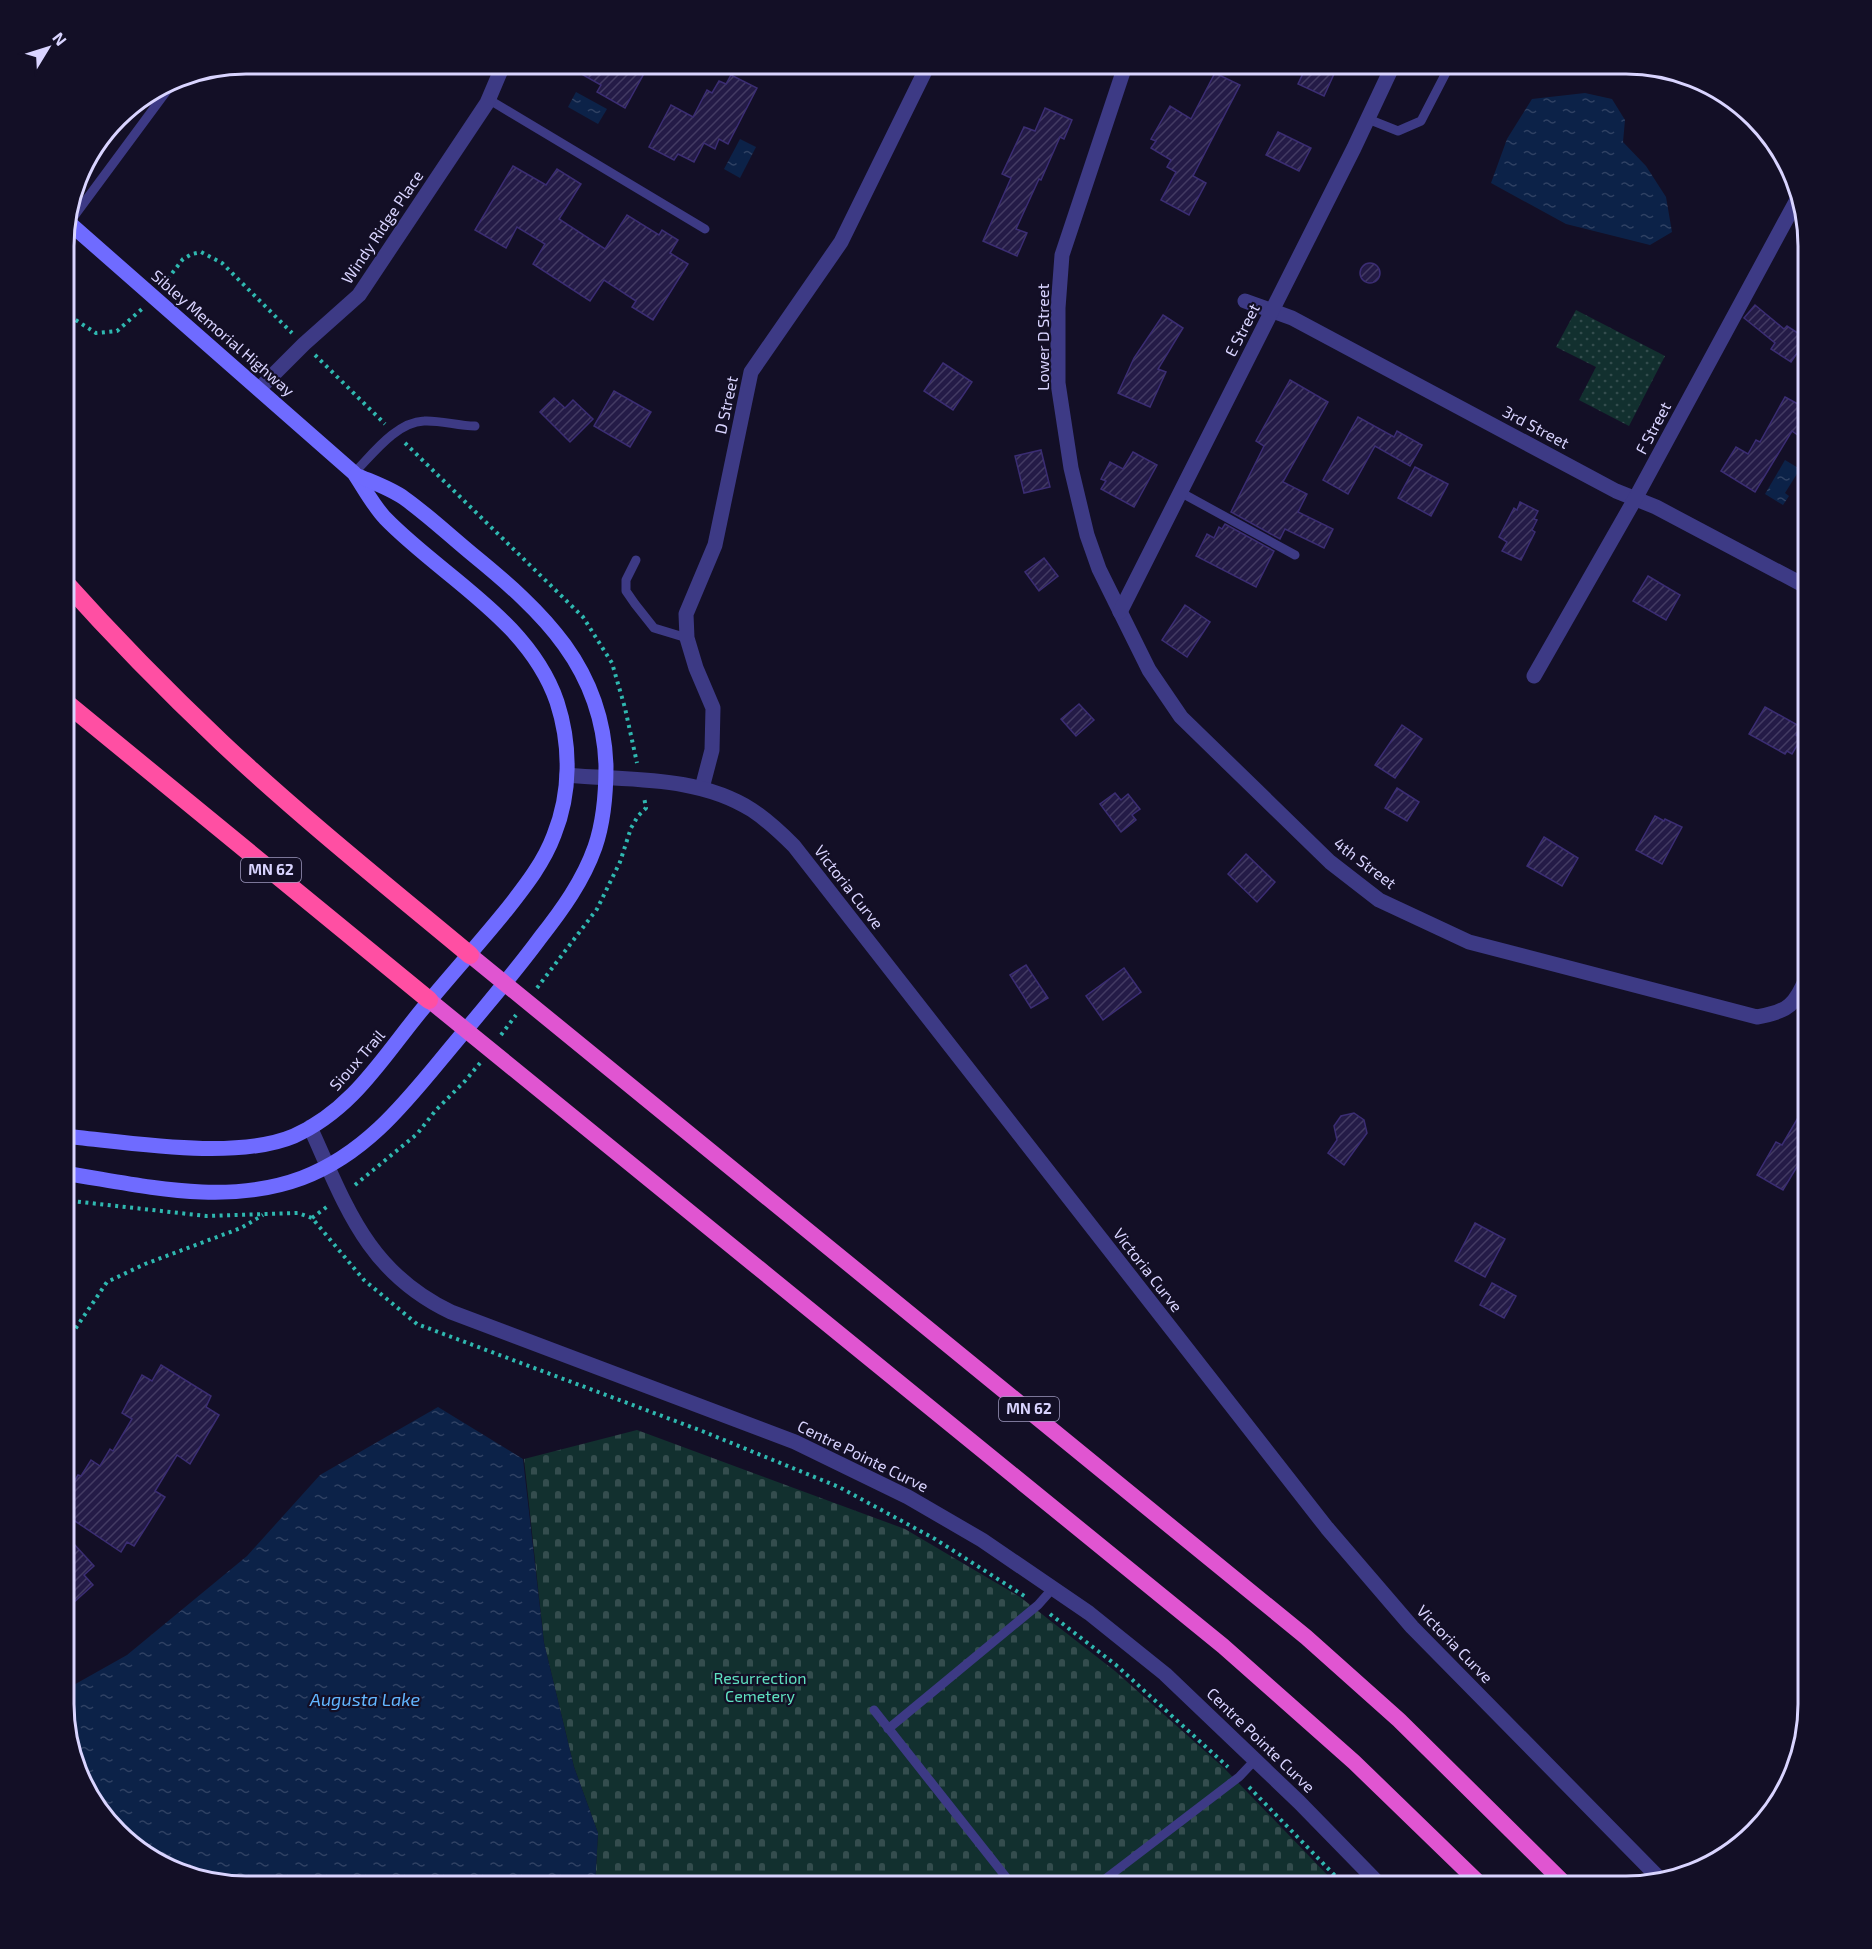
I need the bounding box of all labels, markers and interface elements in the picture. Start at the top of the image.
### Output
north arrow [18,18,78,78]
text: N [49,28,71,49]
street label: Windy Ridge Place [337,166,427,287]
street label: Sibley Memorial Highway [148,265,299,400]
street label: Lower D Street [1033,283,1052,391]
street label: E Street [1220,300,1263,359]
street label: D Street [710,374,741,436]
street label: F Street [1631,398,1674,457]
street label: 3rd Street [1500,401,1573,452]
street label: 4th Street [1330,833,1400,892]
street label: Victoria Curve [811,841,888,932]
road number: MN 62 [241,858,301,882]
street label: Sioux Trail [325,1025,388,1094]
street label: Victoria Curve [1110,1224,1187,1315]
road number: MN 62 [999,1397,1059,1421]
street label: Centre Pointe Curve [795,1416,932,1495]
street label: Victoria Curve [1413,1601,1497,1687]
park label: Resurrection Cemetery [713,1668,807,1705]
street label: Centre Pointe Curve [1203,1683,1319,1796]
water label: Augusta Lake [309,1688,421,1710]

